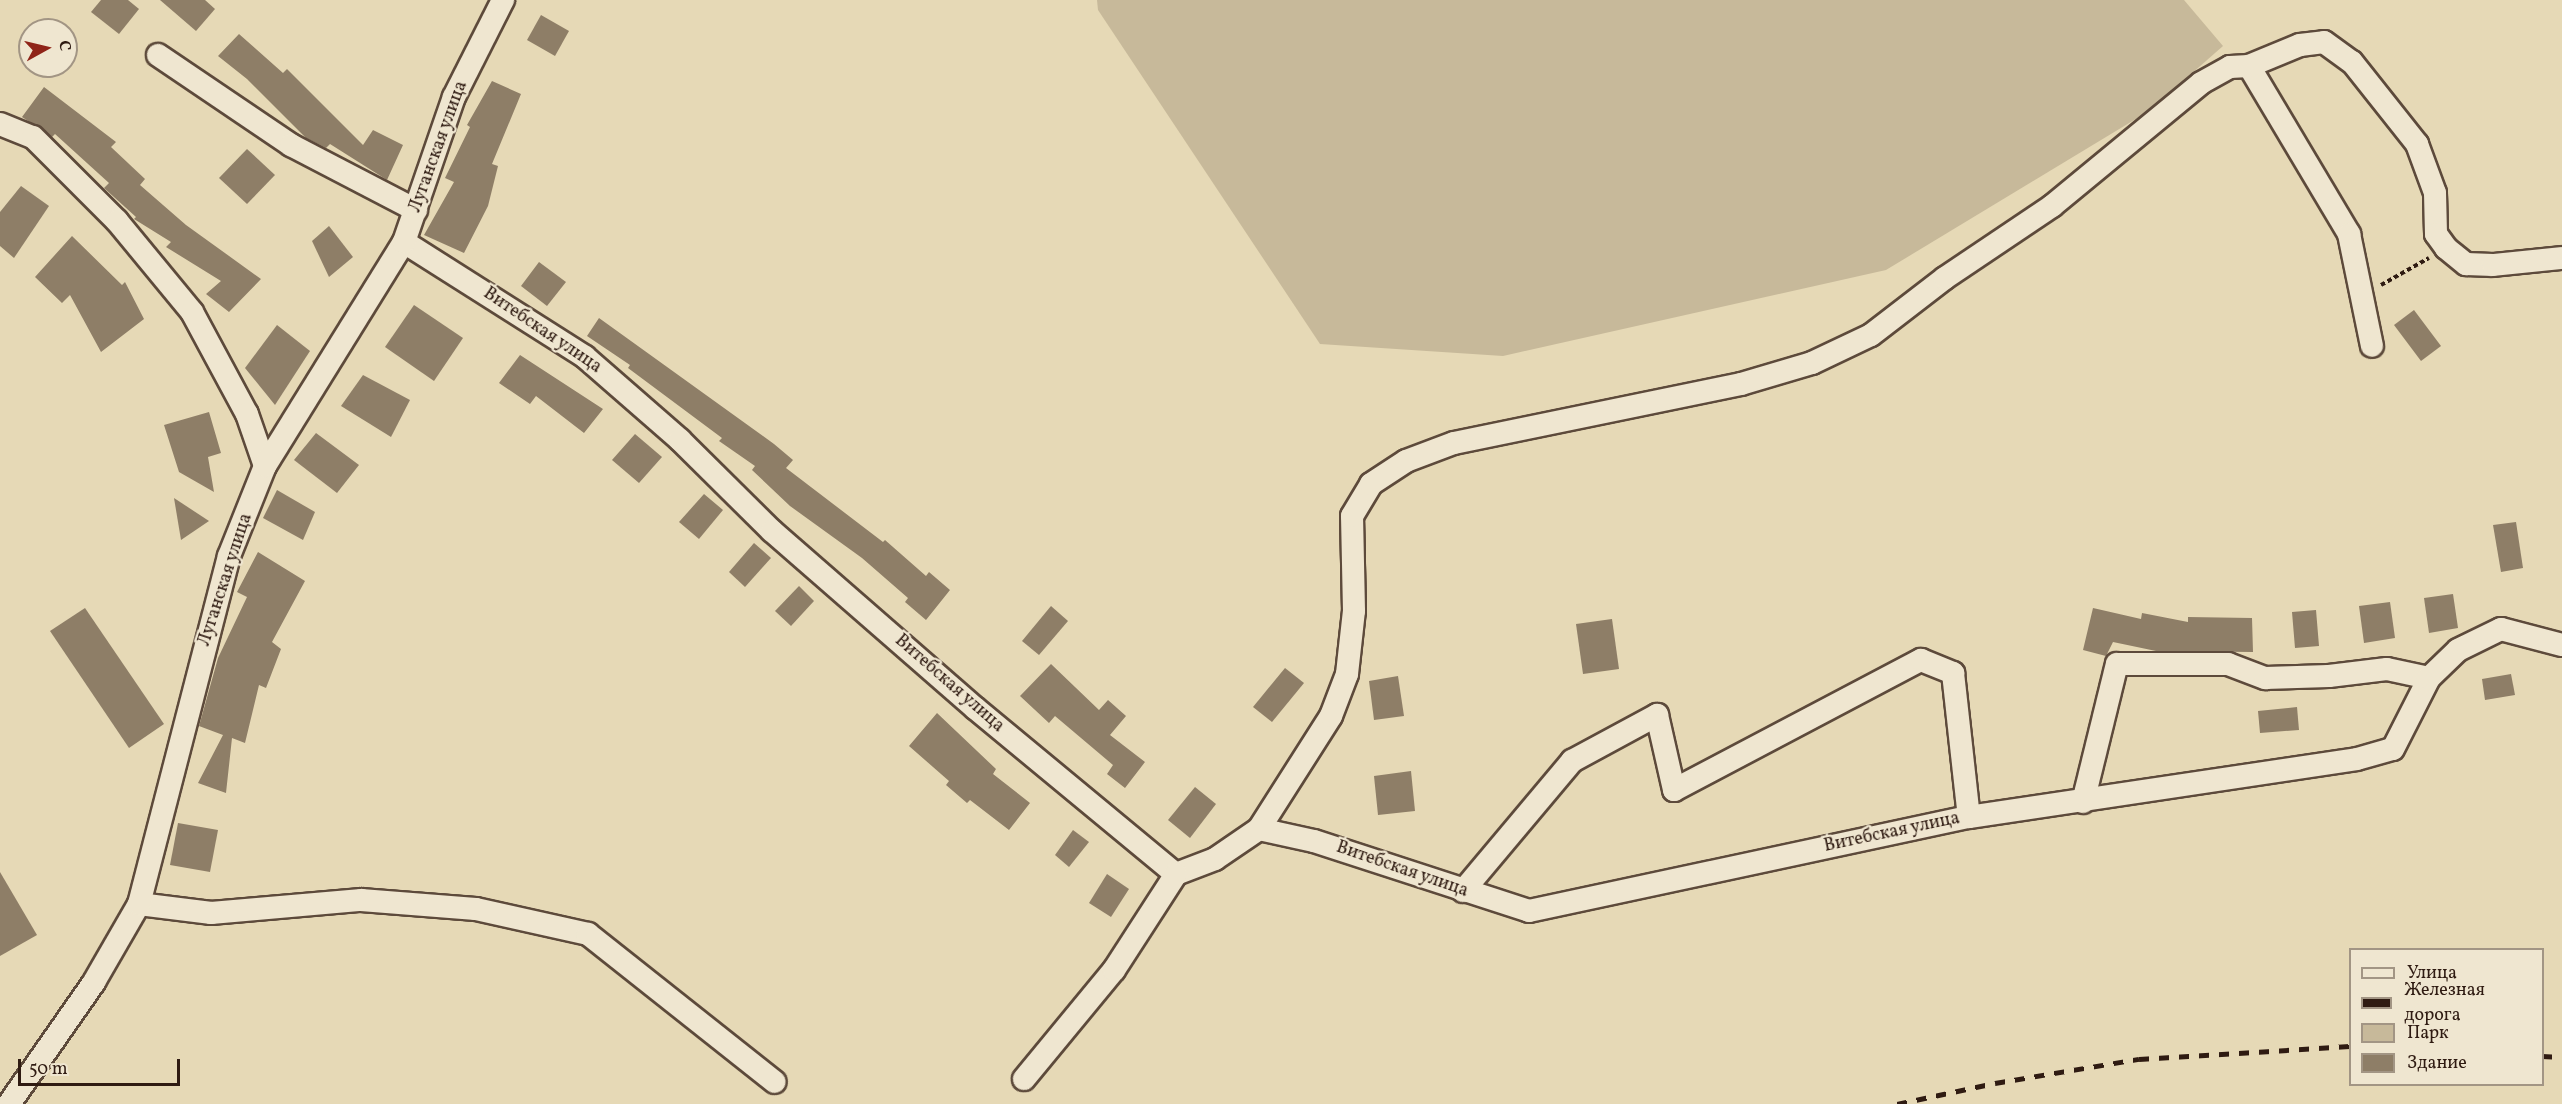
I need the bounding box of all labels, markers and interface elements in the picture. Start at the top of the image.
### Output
north arrow [18,18,78,78]
text: С [52,39,75,52]
street label: Луганская улица [405,78,473,216]
street label: Витебская улица [478,283,606,379]
street label: Луганская улица [194,511,258,649]
street label: Витебская улица [890,630,1008,738]
street label: Витебская улица [1822,808,1962,858]
street label: Витебская улица [1333,837,1471,903]
legend [2349,948,2544,1086]
text: Улица [2407,961,2457,986]
text: Железная дорога [2404,978,2485,1028]
text: Парк [2407,1021,2449,1046]
scale bar [21,1047,183,1085]
text: Здание [2407,1051,2467,1076]
text: 50 m [29,1057,68,1082]

